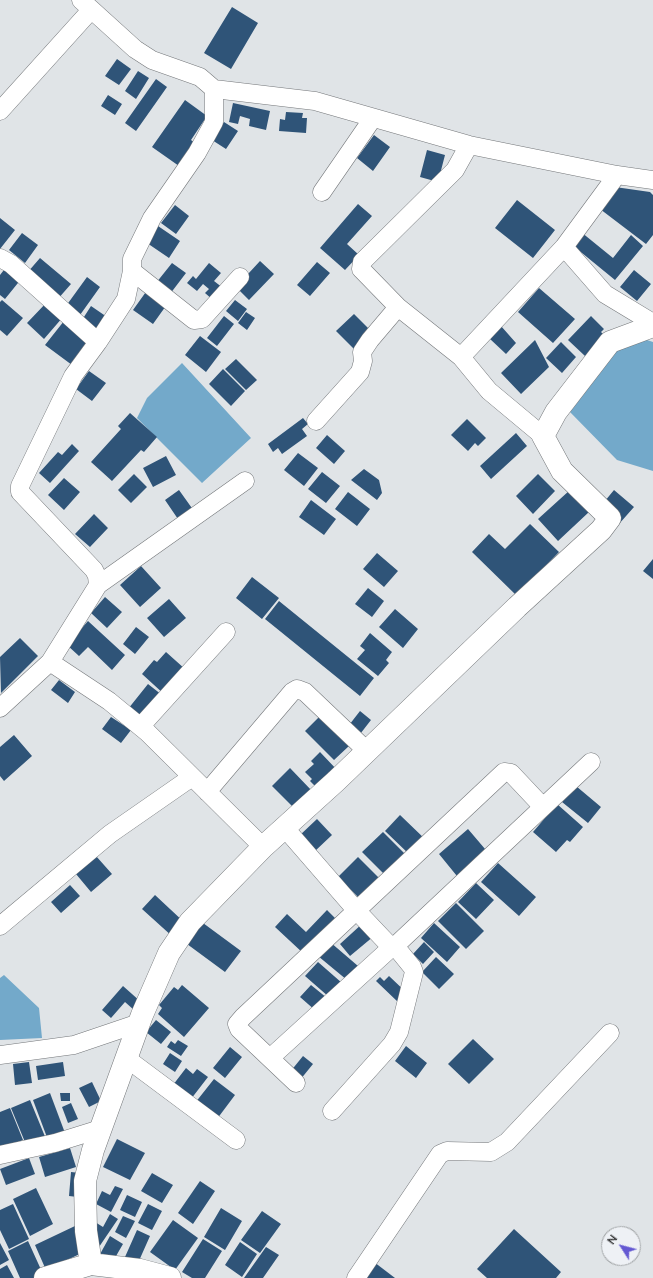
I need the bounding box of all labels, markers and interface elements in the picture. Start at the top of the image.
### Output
north arrow [601,1226,641,1266]
text: N [604,1232,619,1246]

